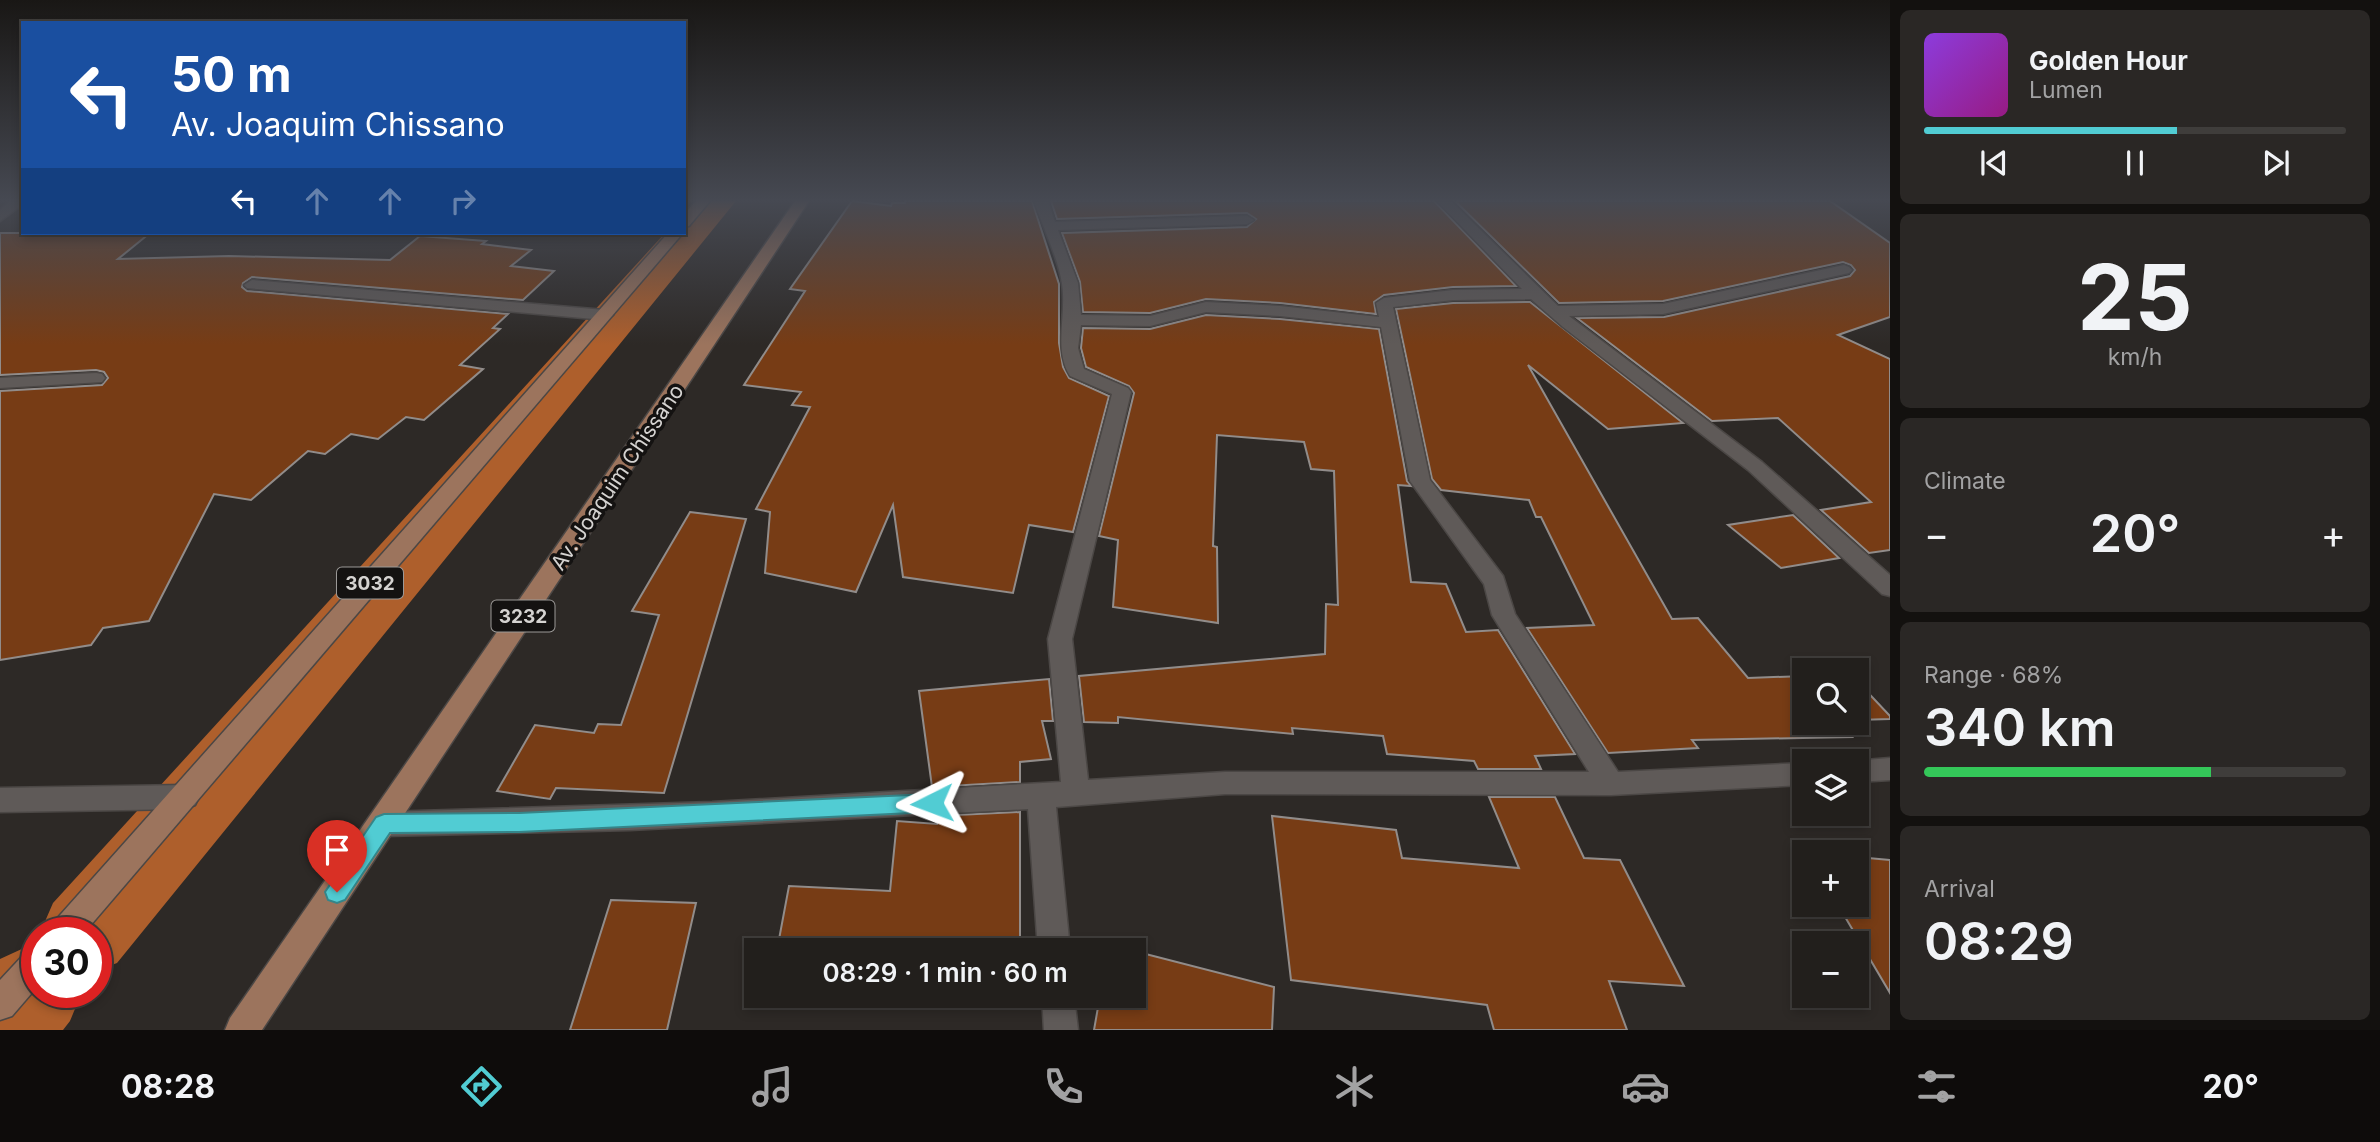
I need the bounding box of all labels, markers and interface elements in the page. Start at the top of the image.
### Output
text: 50 m [171,45,292,104]
text: Golden Hour [2029,45,2188,76]
icon: left [56,49,147,140]
text: Lumen [2029,76,2103,104]
text: Av. Joaquim Chissano [171,105,505,144]
icon: previous [1975,144,2013,182]
icon: pause [2116,144,2154,182]
icon: next [2257,144,2295,182]
icon: left [225,182,263,220]
icon: ahead [298,182,336,220]
icon: ahead [371,182,409,220]
icon: right [444,182,482,220]
text: 25 [2077,242,2193,352]
text: km/h [2108,343,2162,371]
street label: Av. Joaquim Chissano [545,379,689,575]
text: Climate [1924,467,2006,495]
text: 20° [2090,502,2180,565]
text: − [1924,511,1949,557]
text: + [2321,511,2346,557]
road number: 3032 [337,568,403,598]
road number: 3232 [491,600,554,632]
map controls [1792,658,1869,1008]
button: search [1792,658,1869,735]
text: Range · 68% [1924,661,2063,689]
text: 340 km [1924,696,2116,759]
button: layers [1792,749,1869,826]
position arrow [895,766,969,840]
pin [307,820,367,892]
icon: arrive [318,831,356,869]
button: + [1792,840,1869,917]
text: Arrival [1924,875,1995,903]
text: 08:29 [1924,910,2074,973]
speed limit sign: 30 [21,917,112,1008]
button: − [1792,931,1869,1008]
text: 08:29 · 1 min · 60 m [822,957,1068,988]
icon: directions [457,1062,506,1111]
icon: music [748,1062,797,1111]
icon: phone [1039,1062,1088,1111]
icon: climate [1330,1062,1379,1111]
icon: car [1621,1062,1670,1111]
icon: filters [1912,1062,1961,1111]
text: 08:28 [121,1067,215,1106]
text: 20° [2202,1067,2259,1106]

